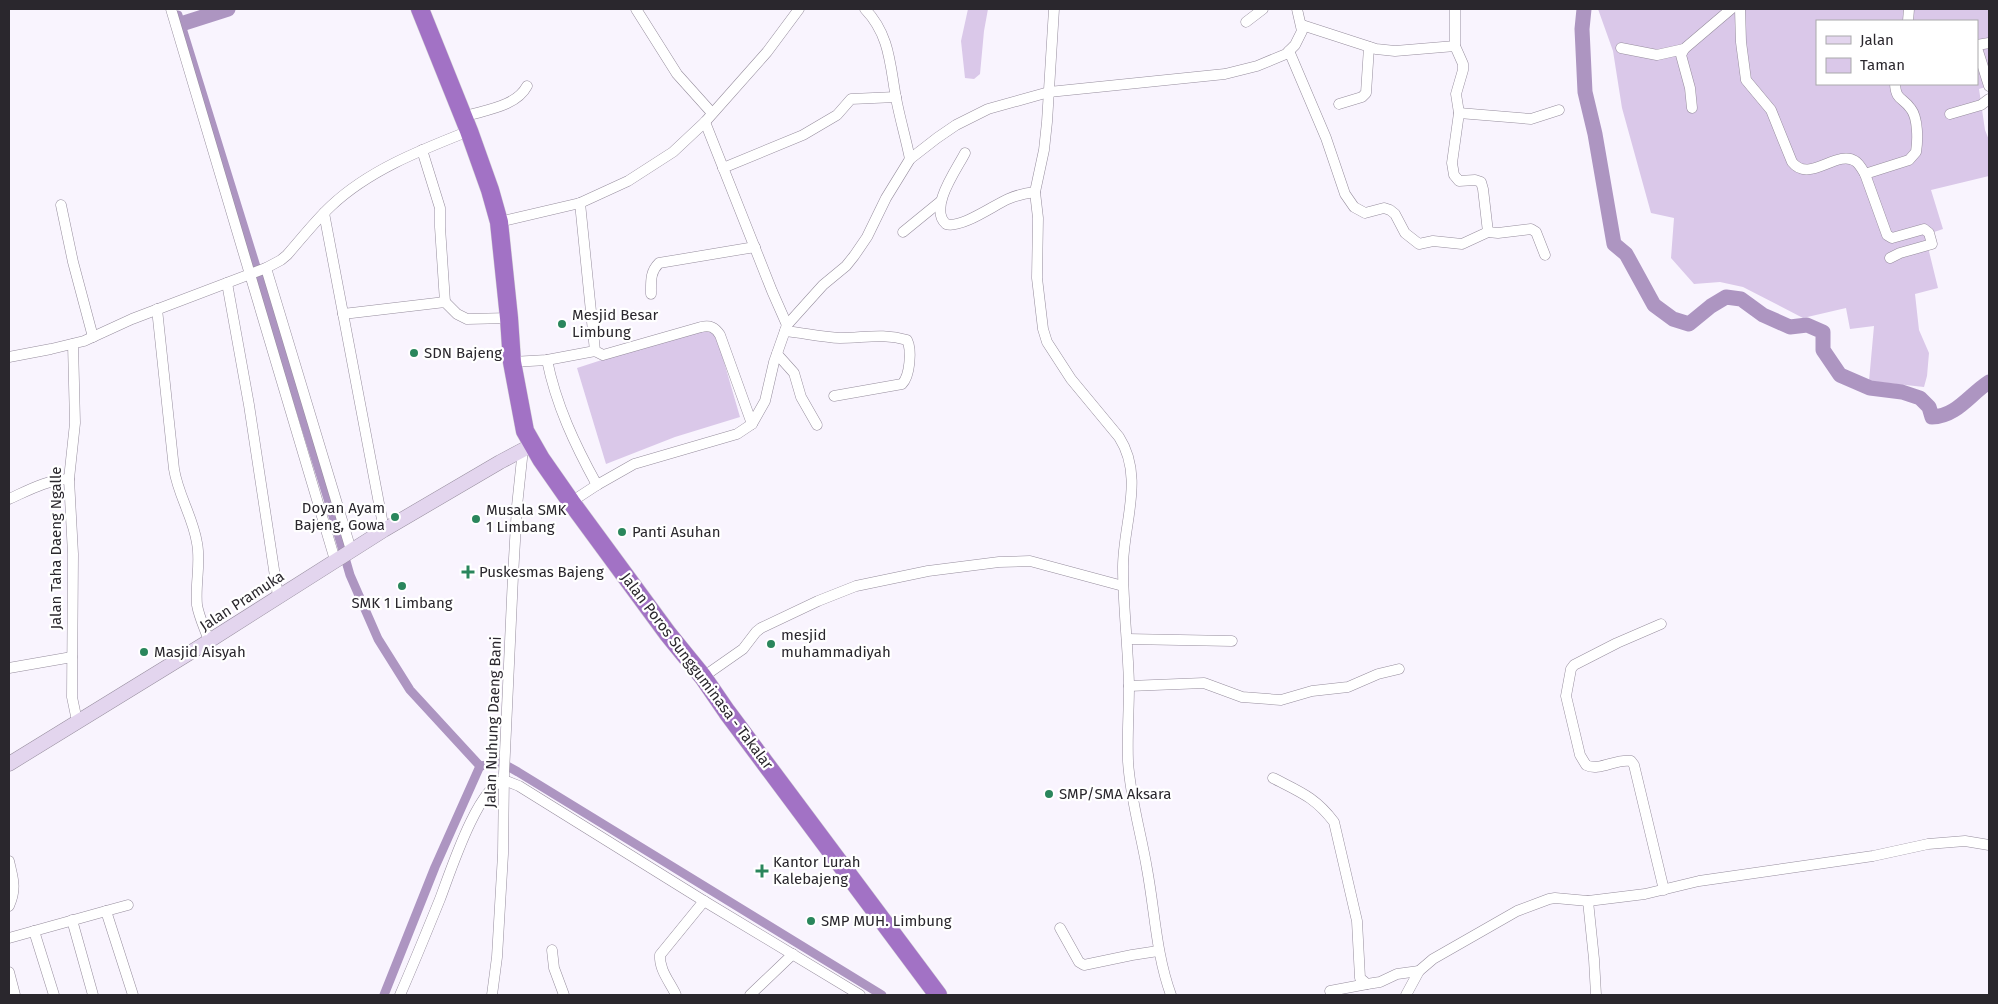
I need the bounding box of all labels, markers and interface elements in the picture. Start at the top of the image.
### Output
legend [1816,20,1978,85]
text: Jalan [1860,31,1894,49]
text: Taman [1860,56,1905,74]
place label: Mesjid Besar Limbung [572,306,659,341]
marker: Mesjid Besar Limbung [556,318,568,330]
place label: SDN Bajeng [424,344,502,362]
marker: SDN Bajeng [408,347,420,359]
street label: Jalan Taha Daeng Ngalle [47,467,65,630]
place label: Doyan Ayam Bajeng, Gowa [294,499,385,534]
place label: Musala SMK 1 Limbang [486,501,566,536]
marker: Doyan Ayam Bajeng, Gowa [389,511,401,523]
marker: Musala SMK 1 Limbang [470,513,482,525]
place label: Panti Asuhan [632,523,721,541]
marker: Panti Asuhan [616,526,628,538]
place label: Puskesmas Bajeng [479,563,604,581]
marker: Puskesmas Bajeng [461,565,475,579]
street label: Jalan Pramuka [196,567,288,635]
street label: Jalan Poros Sungguminasa - Takalar [617,569,777,773]
marker: SMK 1 Limbang [396,580,408,592]
place label: SMK 1 Limbang [351,594,453,612]
place label: mesjid muhammadiyah [781,626,891,661]
street label: Jalan Nuhung Daeng Bani [481,636,505,808]
marker: mesjid muhammadiyah [765,638,777,650]
place label: Masjid Aisyah [154,643,246,661]
marker: Masjid Aisyah [138,646,150,658]
place label: SMP/SMA Aksara [1059,785,1171,803]
marker: SMP/SMA Aksara [1043,788,1055,800]
place label: Kantor Lurah Kalebajeng [773,853,861,888]
marker: Kantor Lurah Kalebajeng [755,864,769,878]
place label: SMP MUH. Limbung [821,912,952,930]
marker: SMP MUH. Limbung [805,915,817,927]

